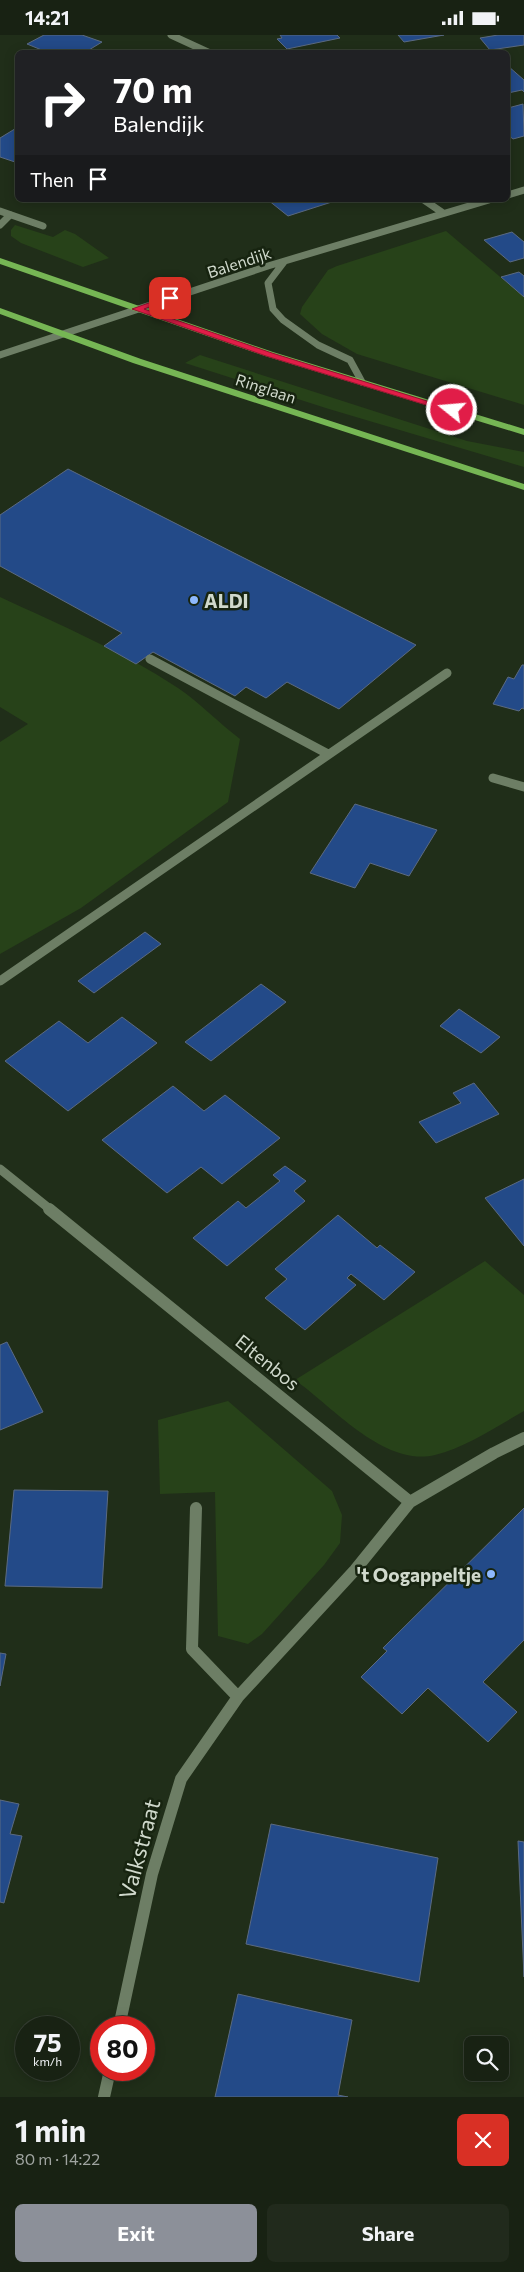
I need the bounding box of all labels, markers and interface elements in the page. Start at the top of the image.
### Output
text: 14:21 [25,6,70,29]
text: 70 m [113,67,193,110]
icon: right [30,70,95,135]
text: Balendijk [113,110,204,137]
icon: arrive [84,165,112,193]
text: Then [30,168,74,191]
street label: Balendijk [204,243,274,281]
pin [149,277,191,319]
icon: arrive [156,284,184,312]
street label: Ringlaan [233,369,299,407]
position arrow [425,383,477,435]
place label: ALDI [204,589,249,612]
marker: ALDI [188,594,200,606]
street label: Eltenbos [231,1329,305,1395]
place label: 't Oogappeltje [357,1563,481,1586]
marker: 't Oogappeltje [485,1568,497,1580]
street label: Valkstraat [113,1796,165,1902]
speed limit sign: 80 [90,2016,155,2081]
text: 75 [33,2027,62,2057]
map controls [464,2036,509,2081]
button: search [464,2036,509,2081]
text: km/h [33,2054,62,2068]
text: 1 min [15,2111,86,2148]
button: close [457,2114,509,2166]
text: 80 m · 14:22 [15,2149,100,2168]
button: Exit [15,2204,257,2262]
button: Share [267,2204,509,2262]

